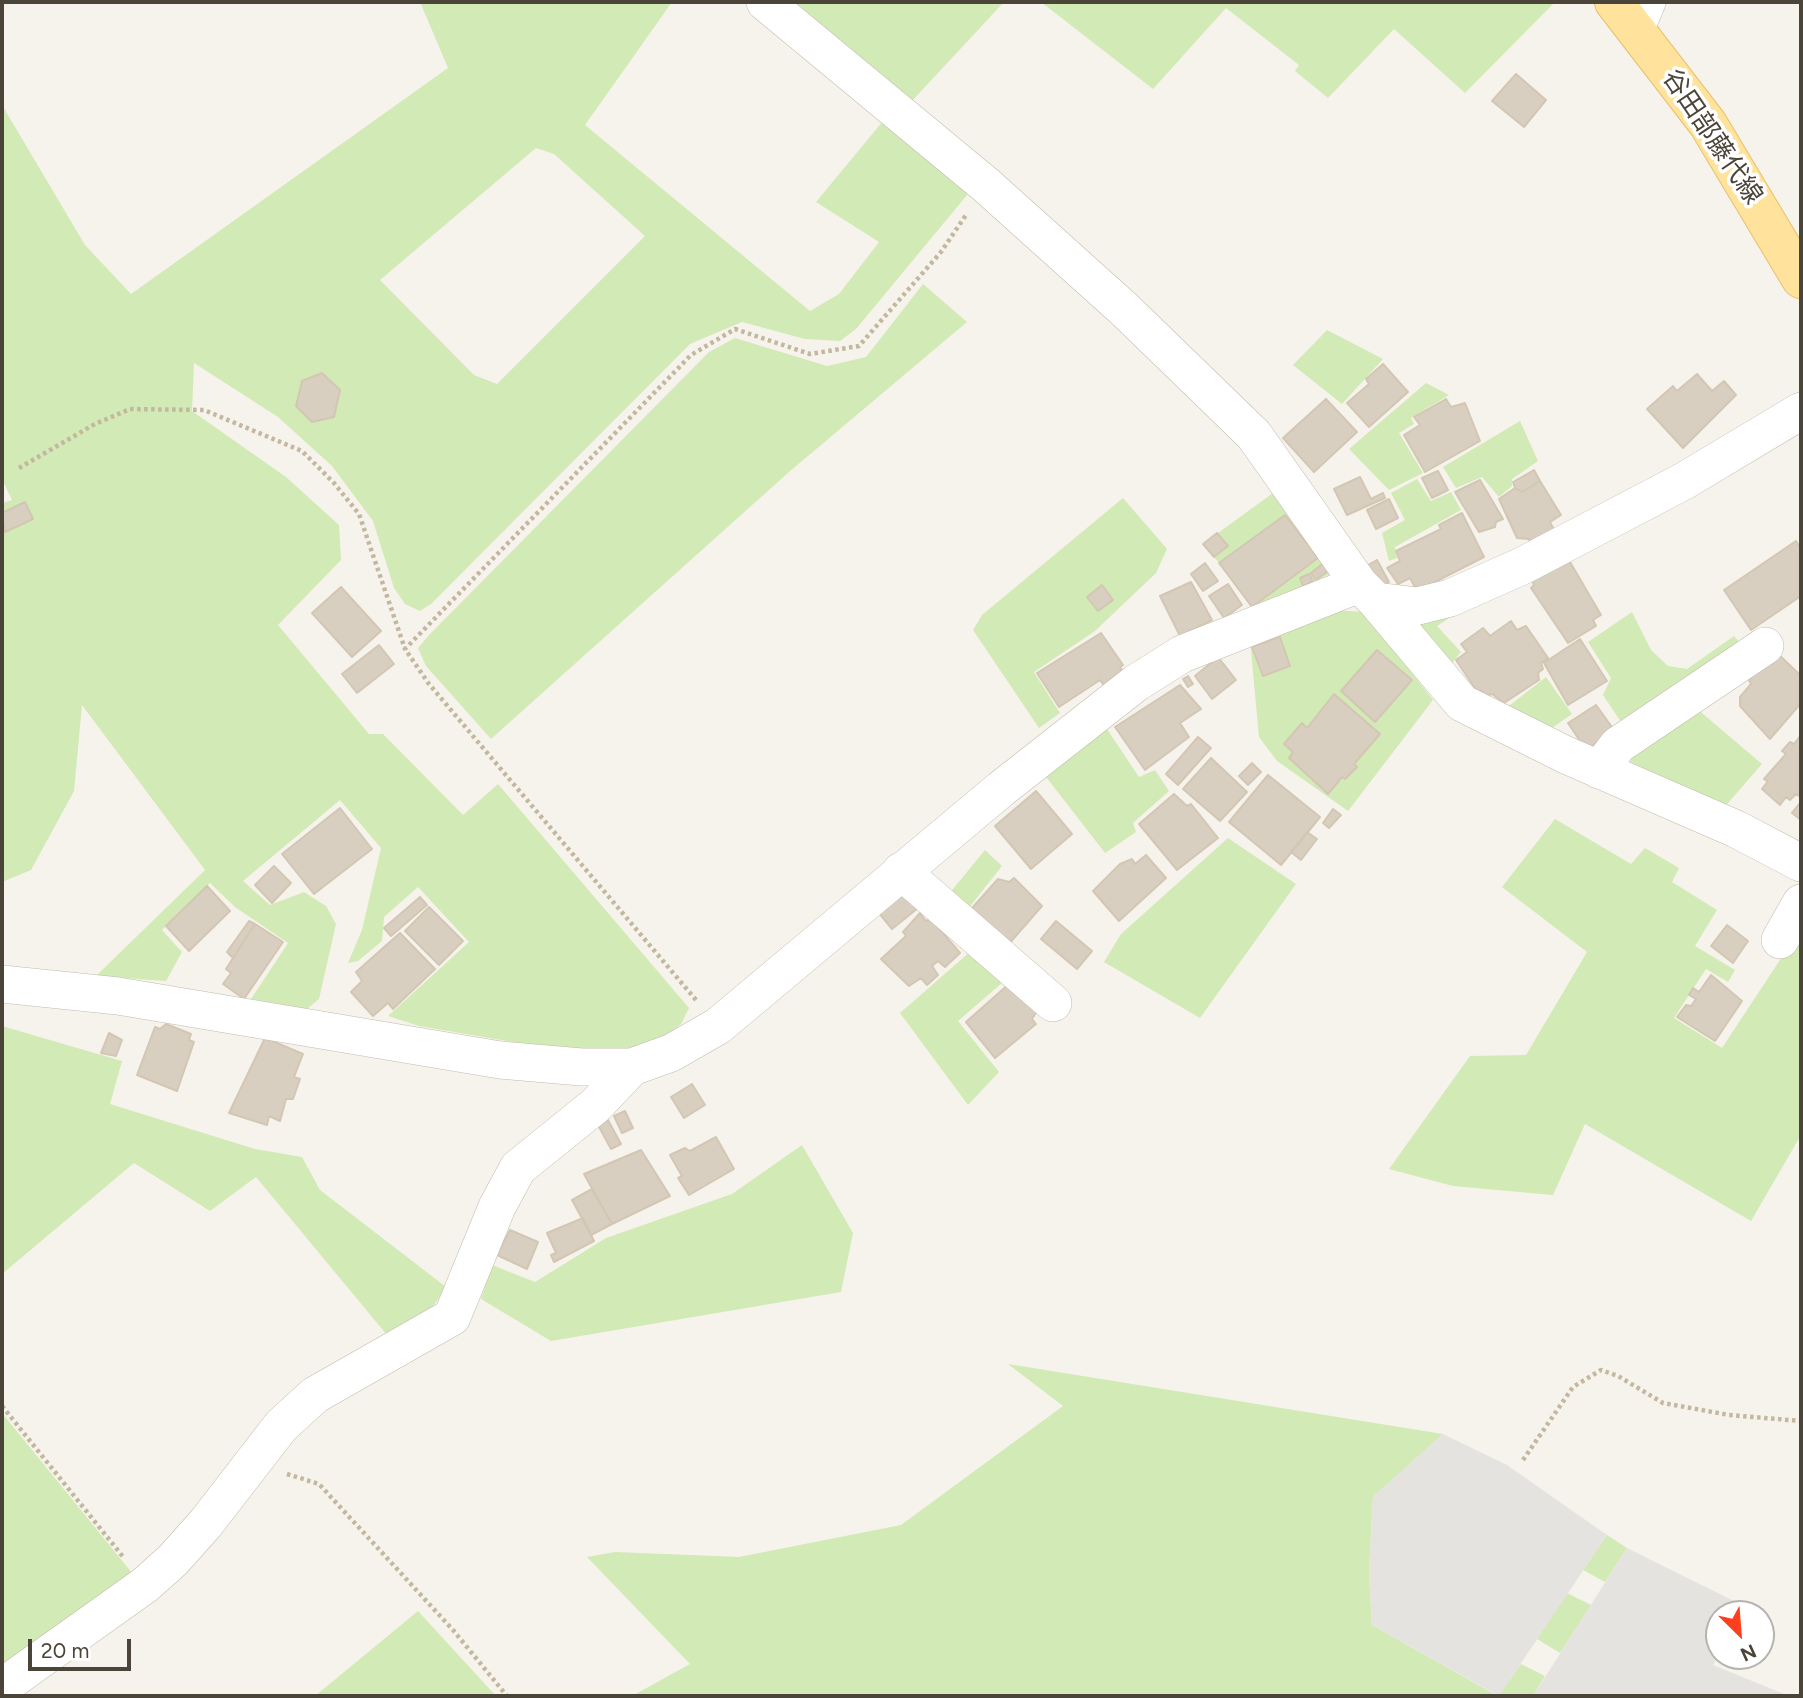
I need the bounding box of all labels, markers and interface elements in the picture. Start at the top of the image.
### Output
street label: 谷田部藤代線 [1655,64,1769,210]
north arrow [1705,1600,1775,1670]
scale bar [32,1624,135,1668]
text: 20 m [41,1638,89,1663]
text: N [1737,1639,1760,1666]

